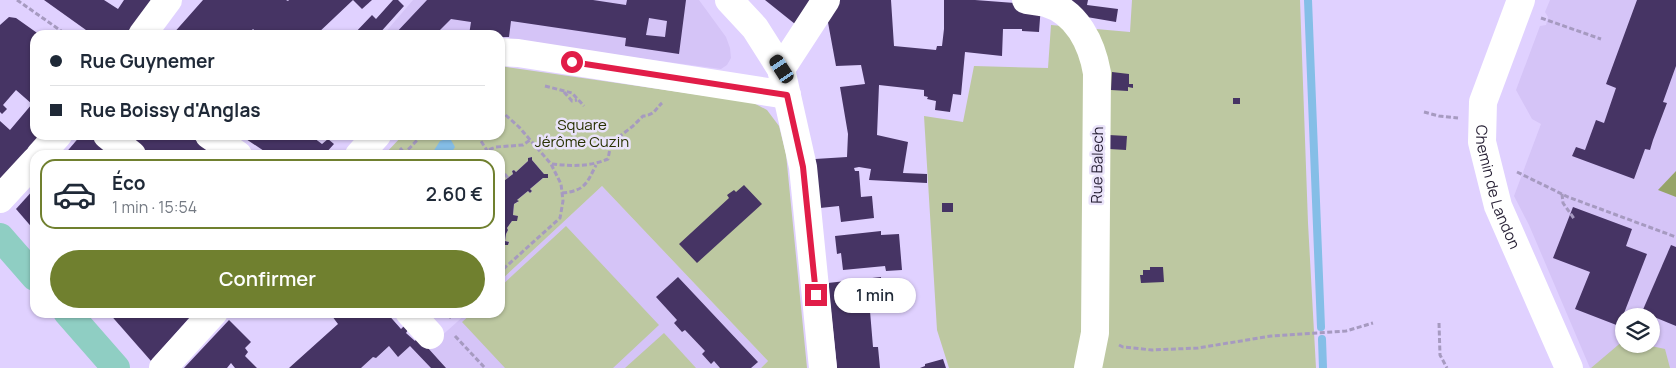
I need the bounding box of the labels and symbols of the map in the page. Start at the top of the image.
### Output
route start [561,51,583,73]
car [767,52,796,86]
park label: Square Jérôme Cuzin [535,114,629,152]
street label: Chemin de Landon [1471,125,1526,252]
street label: Rue Balech [1086,126,1108,204]
callout: 1 min [834,278,916,312]
route end [805,284,827,306]

